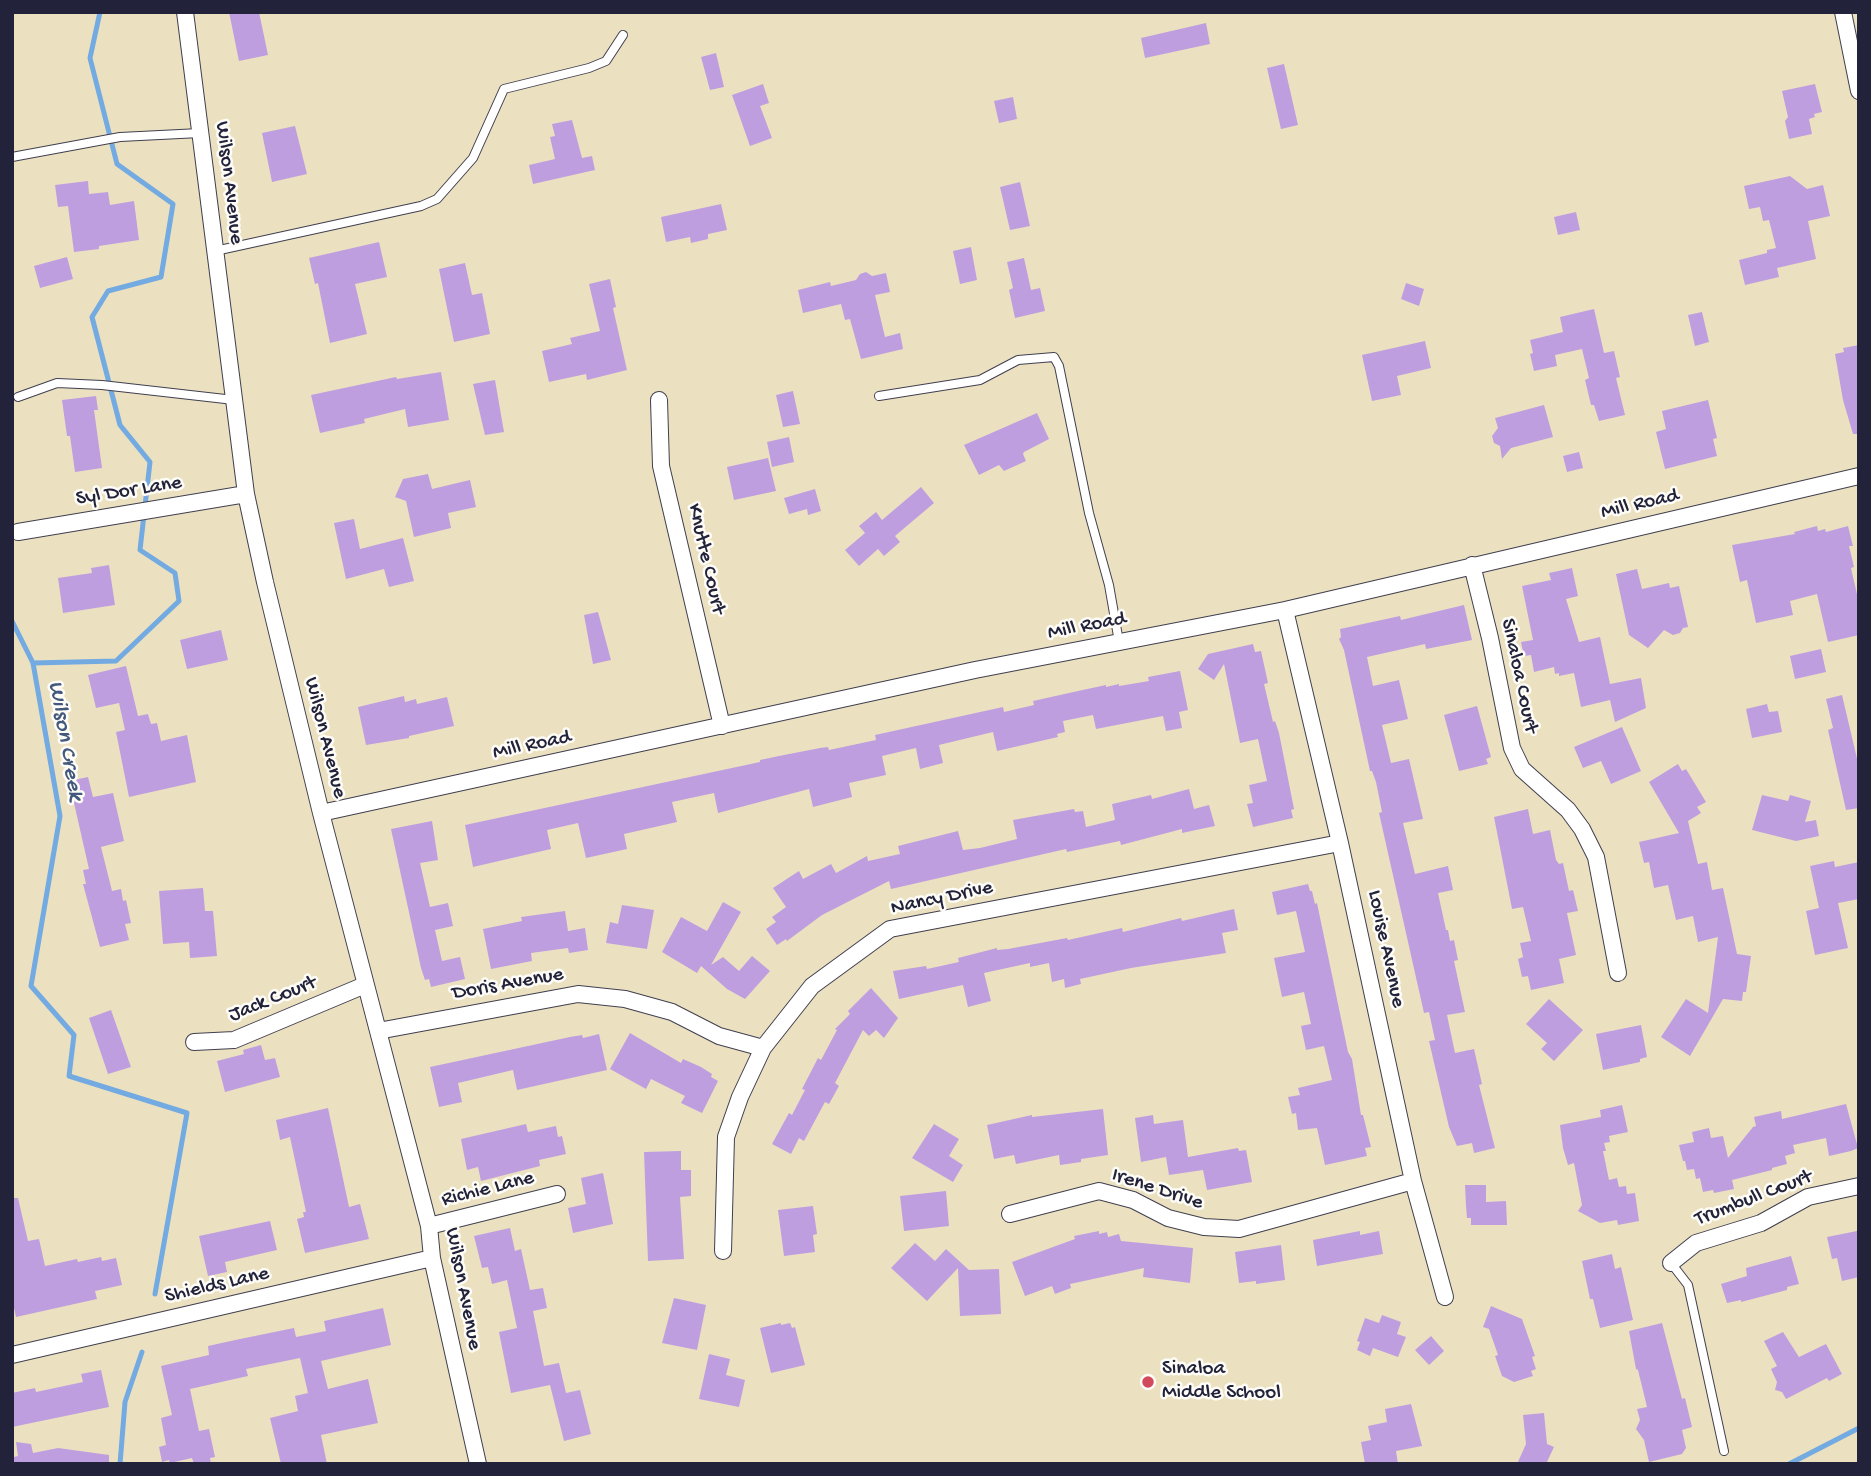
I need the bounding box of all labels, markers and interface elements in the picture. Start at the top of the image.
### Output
street label: Wilson Avenue [208,120,248,246]
street label: Syl Dor Lane [74,471,184,513]
street label: Mill Road [1599,484,1681,526]
street label: Knutte Court [680,501,730,617]
street label: Mill Road [1046,607,1128,647]
street label: Sinaloa Court [1494,617,1542,735]
street label: Wilson Avenue [297,675,351,801]
water label: Wilson Creek [40,679,88,803]
street label: Mill Road [491,725,573,767]
street label: Nancy Drive [889,876,995,922]
street label: Louise Avenue [1360,888,1410,1010]
street label: Doris Avenue [450,963,566,1007]
street label: Jack Court [225,971,321,1029]
street label: Irene Drive [1108,1163,1206,1217]
street label: Trumbull Court [1692,1165,1816,1233]
street label: Richie Lane [439,1166,537,1214]
street label: Wilson Avenue [438,1226,486,1352]
street label: Shields Lane [162,1262,272,1310]
place label: Sinaloa Middle School [1162,1357,1281,1407]
marker: Sinaloa Middle School [1140,1374,1156,1390]

